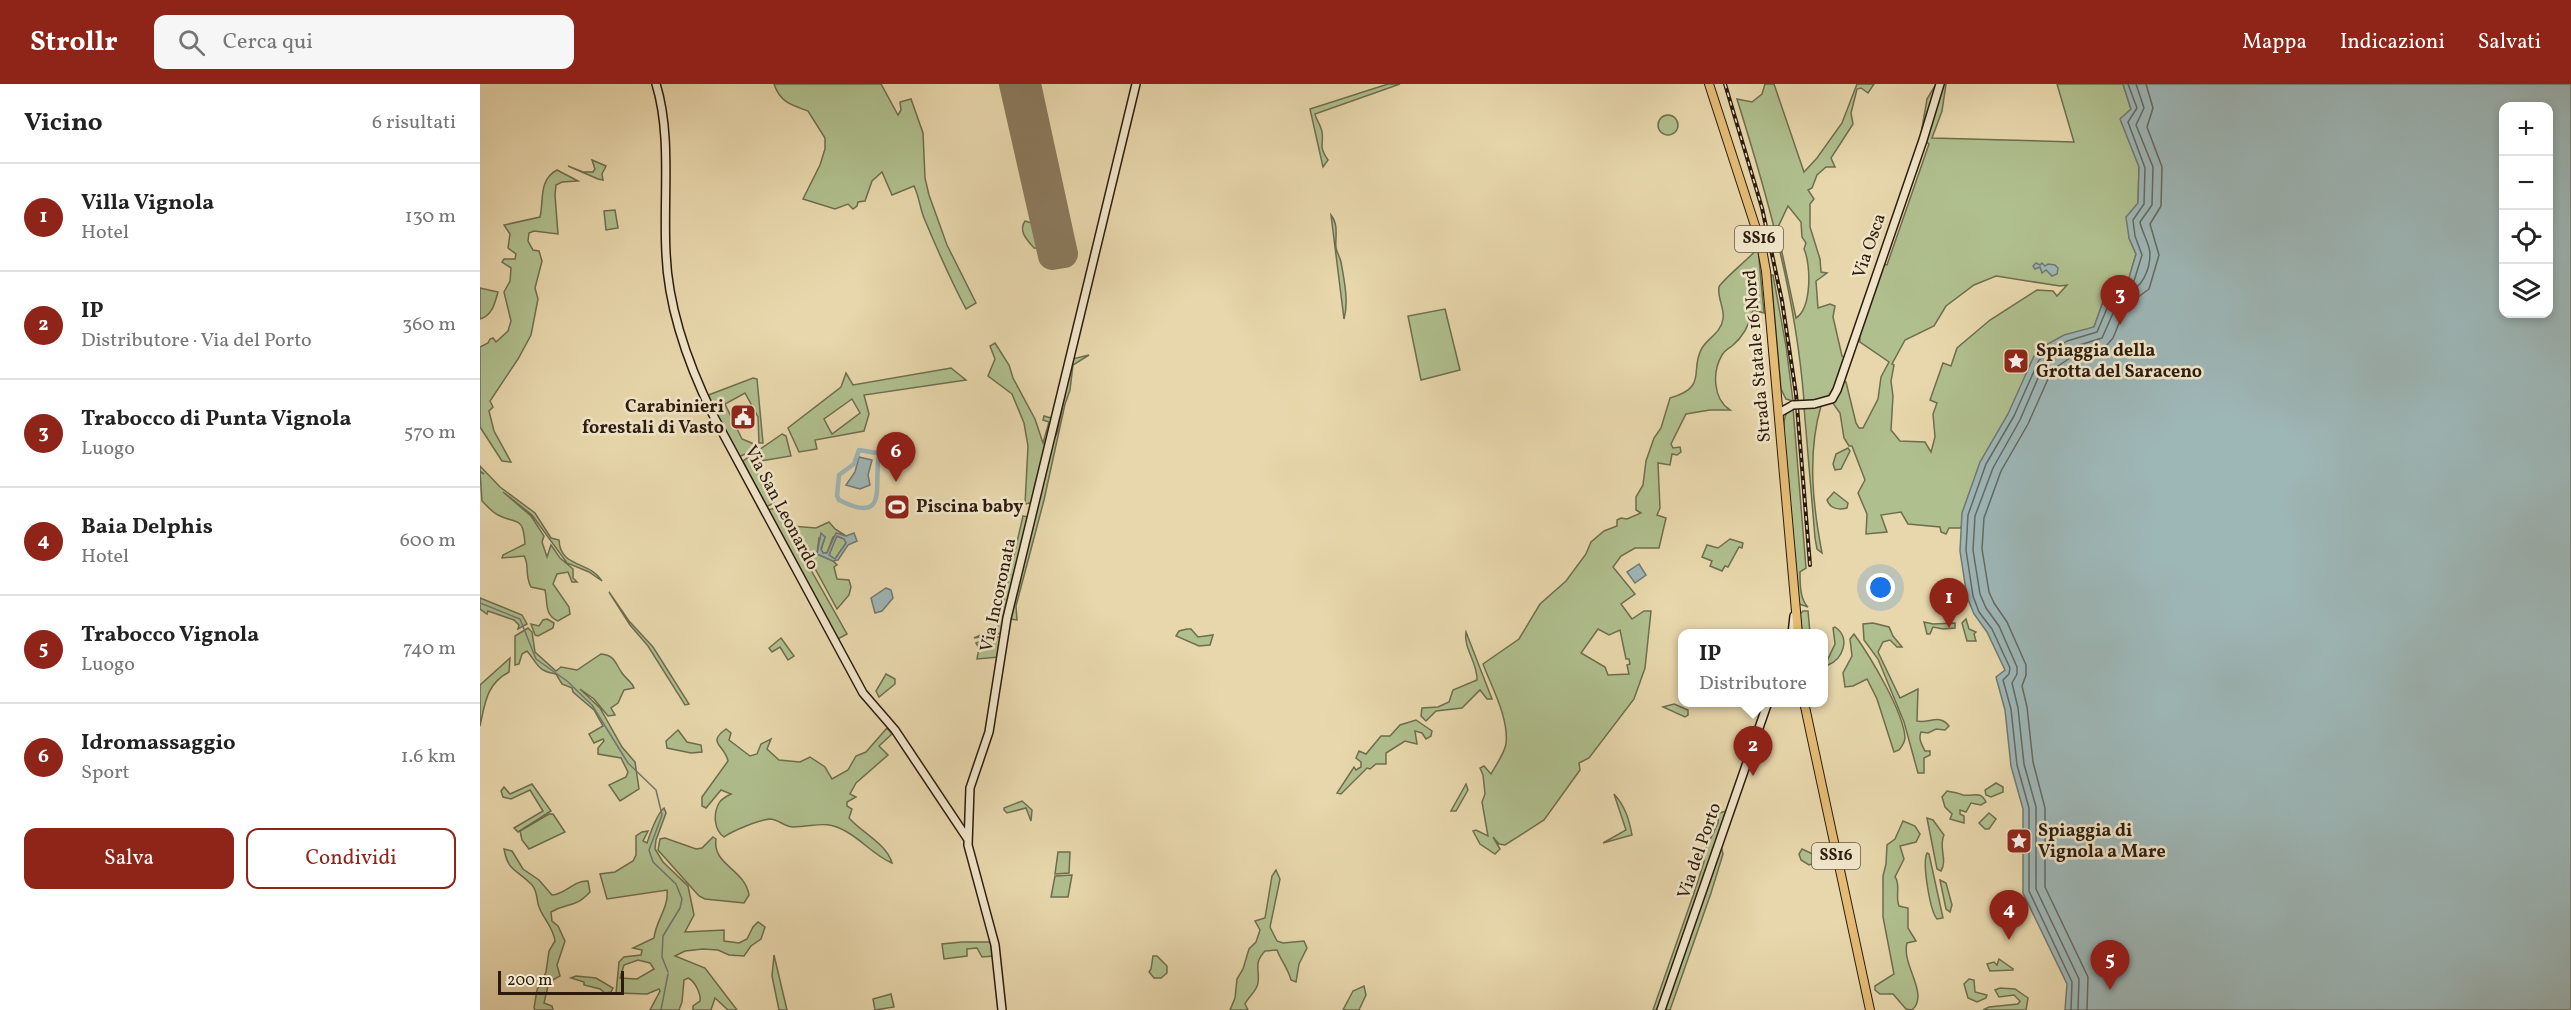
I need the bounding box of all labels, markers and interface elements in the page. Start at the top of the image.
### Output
search box [154,15,574,69]
text: Strollr [30,23,118,62]
icon: search [175,26,208,59]
text: Cerca qui [223,27,313,58]
text: Mappa [2242,28,2307,57]
text: Indicazioni [2340,28,2445,57]
text: Salvati [2478,28,2541,57]
map controls [2499,102,2553,318]
button: + [2499,102,2553,156]
text: Vicino [24,105,103,141]
text: 6 risultati [372,109,456,137]
button: − [2499,156,2553,210]
text: Villa Vignola [81,188,214,219]
text: 1 [39,203,48,231]
text: 130 m [405,203,456,231]
street label: Via Osca [1847,210,1893,282]
button: locate [2499,210,2553,264]
text: Hotel [81,219,129,247]
road number: SS16 [1735,226,1783,252]
button: layers [2499,264,2553,318]
street label: Strada Statale 16 Nord [1738,268,1778,444]
pin: 3 [2100,276,2140,325]
text: IP [81,296,103,327]
text: 2 [38,311,49,339]
text: 360 m [402,311,456,339]
text: Distributore · Via del Porto [81,327,312,355]
place label: Spiaggia della Grotta del Saraceno [2036,339,2202,385]
place icon: Spiaggia della Grotta del Saraceno [2001,346,2031,376]
place label: Carabinieri forestali di Vasto [582,395,724,441]
public building icon: Carabinieri forestali di Vasto [728,402,758,432]
text: Trabocco di Punta Vignola [81,404,351,435]
text: 3 [38,419,49,447]
text: 570 m [404,419,456,447]
pin: 6 [876,432,916,482]
text: Luogo [81,435,135,463]
street label: Via San Leonardo [738,441,824,575]
sports icon: Piscina baby [882,492,912,522]
place label: Piscina baby [916,495,1023,520]
text: Baia Delphis [81,512,213,543]
text: 4 [37,527,50,555]
text: 600 m [400,527,456,555]
street label: Via Incoronata [975,536,1023,654]
text: Hotel [81,543,129,571]
your location [1866,573,1895,602]
pin: 1 [1930,578,1968,628]
text: Trabocco Vignola [81,620,259,651]
popup [1678,629,1828,707]
text: 5 [39,635,48,663]
text: 740 m [403,635,456,663]
text: IP [1699,639,1721,670]
text: Luogo [81,651,135,679]
text: Distributore [1699,670,1807,698]
pin: 2 [1734,726,1772,776]
text: Idromassaggio [81,728,236,759]
text: 6 [38,743,49,771]
text: 1.6 km [401,743,456,771]
text: Sport [81,759,130,787]
street label: Via del Porto [1672,800,1728,902]
place label: Spiaggia di Vignola a Mare [2038,819,2166,865]
place icon: Spiaggia di Vignola a Mare [2004,826,2034,856]
button: Salva [24,828,234,889]
button: Condividi [246,828,456,889]
road number: SS16 [1812,843,1860,869]
pin: 4 [1990,890,2029,940]
pin: 5 [2090,940,2130,990]
scale bar [498,968,624,996]
text: 200 m [507,970,552,992]

